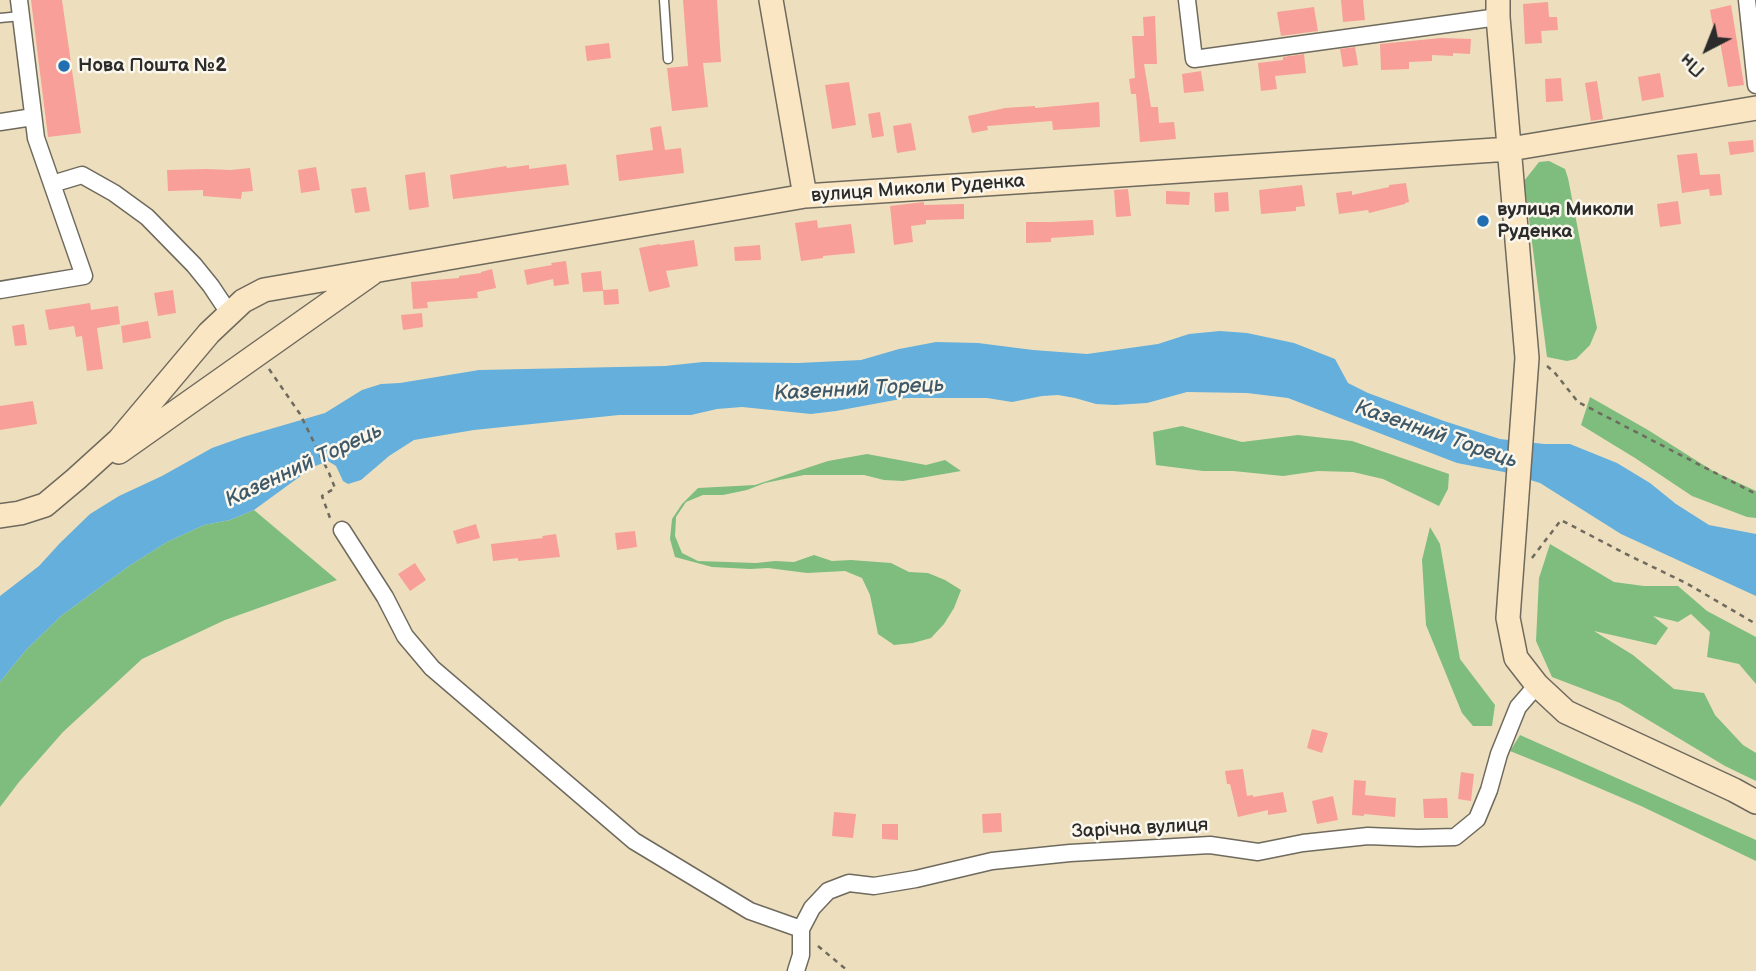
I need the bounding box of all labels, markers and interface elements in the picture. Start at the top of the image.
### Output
north arrow [1672,14,1742,84]
text: Пн [1676,48,1710,82]
place label: Нова Пошта №2 [78,55,227,77]
marker: Нова Пошта №2 [56,58,72,74]
street label: вулиця Миколи Руденка [810,170,1026,208]
place label: вулиця Миколи Руденка [1497,199,1634,243]
marker: вулиця Миколи Руденка [1475,213,1491,229]
water label: Казенний Торець [773,373,945,407]
water label: Казенний Торець [1351,395,1521,475]
water label: Казенний Торець [221,419,387,513]
street label: Зарічна вулиця [1071,814,1209,844]

